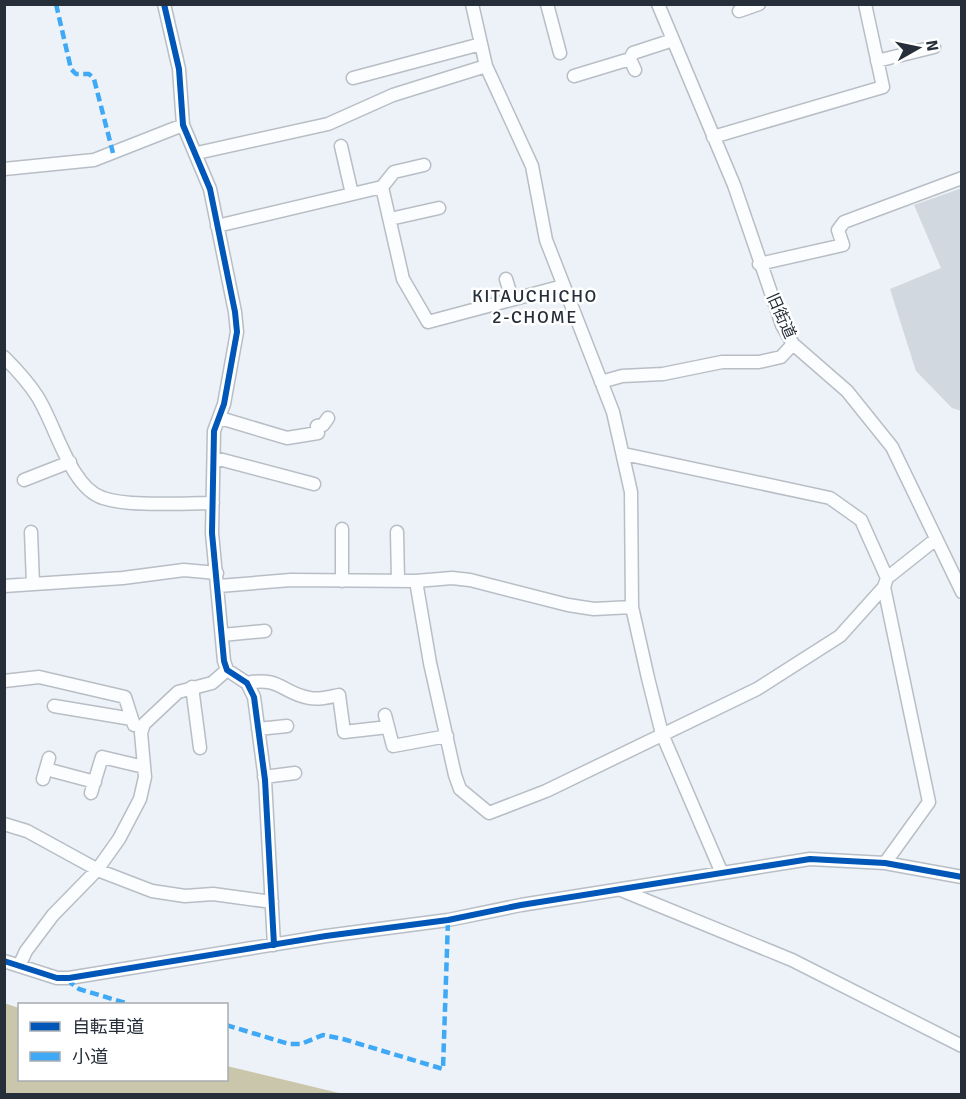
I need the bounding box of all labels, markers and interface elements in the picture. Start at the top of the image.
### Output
north arrow [888,18,948,78]
text: N [921,39,943,53]
district label: KITAUCHICHO 2-CHOME [472,285,598,328]
street label: 旧街道 [762,290,800,342]
legend [18,1003,228,1081]
text: 自転車道 [72,1016,144,1038]
text: 小道 [72,1046,108,1068]

